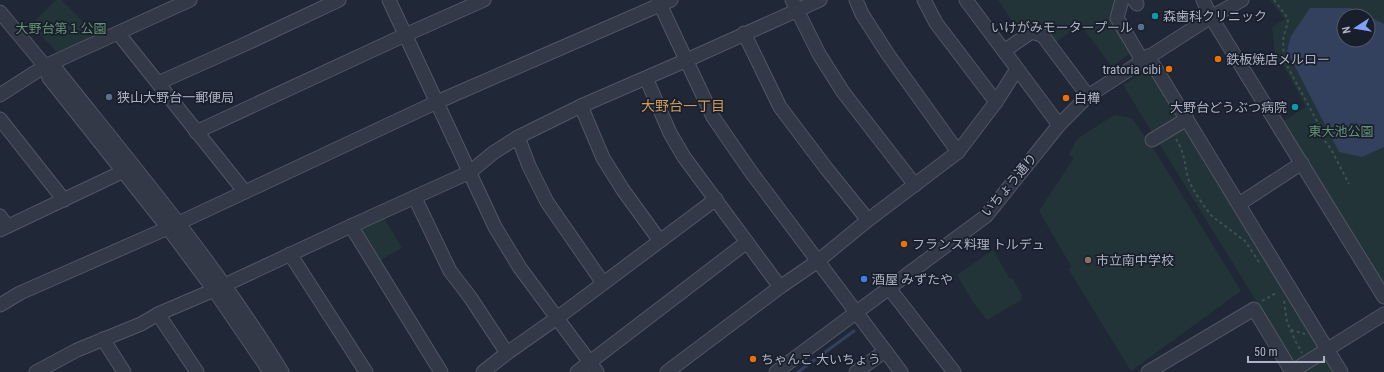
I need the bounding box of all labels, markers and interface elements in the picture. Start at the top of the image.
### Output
north arrow [1336,8,1376,48]
place label: 森歯科クリニック [1163,9,1267,24]
marker: 森歯科クリニック [1150,11,1160,21]
place label: いけがみモータープール [991,20,1133,35]
park label: 大野台第１公園 [15,21,107,36]
marker: いけがみモータープール [1136,22,1146,32]
text: N [1340,25,1354,35]
place label: 鉄板焼店メルロー [1226,52,1330,67]
marker: 鉄板焼店メルロー [1213,54,1223,64]
place label: tratoria cibi [1102,62,1161,77]
marker: tratoria cibi [1164,64,1174,74]
place label: 狭山大野台一郵便局 [117,90,234,105]
place label: 白樺 [1074,91,1100,106]
marker: 狭山大野台一郵便局 [104,92,114,102]
marker: 白樺 [1061,93,1071,103]
district label: 大野台一丁目 [641,98,725,114]
place label: 大野台どうぶつ病院 [1170,100,1287,115]
marker: 大野台どうぶつ病院 [1290,102,1300,112]
park label: 東大池公園 [1308,124,1374,139]
street label: いちょう通り [978,150,1040,220]
place label: フランス料理 トルデュ [912,237,1045,252]
marker: フランス料理 トルデュ [899,239,909,249]
place label: 市立南中学校 [1096,253,1174,268]
marker: 市立南中学校 [1083,255,1093,265]
place label: 酒屋 みずたや [872,272,953,287]
marker: 酒屋 みずたや [859,274,869,284]
scale bar [1248,338,1324,364]
text: 50 m [1254,345,1278,359]
place label: ちゃんこ 大いちょう [761,352,881,367]
marker: ちゃんこ 大いちょう [748,354,758,364]

